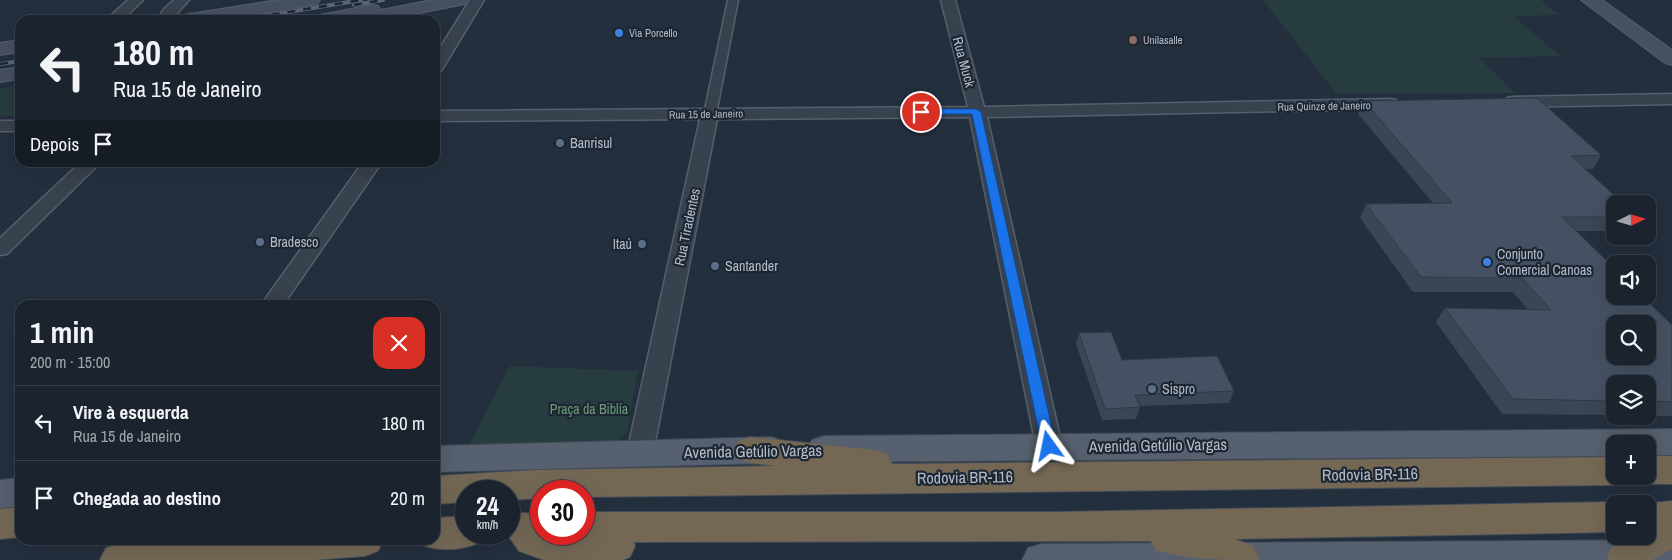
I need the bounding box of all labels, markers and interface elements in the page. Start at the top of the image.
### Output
place label: Via Porcello [629,26,677,40]
marker: Via Porcello [613,27,625,39]
text: 180 m [113,29,194,76]
place label: Unilasalle [1143,33,1183,47]
marker: Unilasalle [1127,34,1139,46]
icon: left [30,35,95,100]
street label: Rua Muck [949,35,979,90]
text: Rua 15 de Janeiro [113,74,261,104]
pin [900,91,942,133]
icon: arrive [907,98,935,126]
street label: Rua Quinze de Janeiro [1277,98,1371,114]
street label: Rua 15 de Janeiro [669,106,743,122]
icon: arrive [89,130,117,158]
text: Depois [30,131,79,157]
place label: Banrisul [570,134,612,152]
marker: Banrisul [554,137,566,149]
street label: Rua Tiradentes [670,186,704,267]
north arrow [1606,195,1656,245]
map controls [1606,195,1656,545]
place label: Bradesco [270,233,319,251]
place label: Itaú [613,235,632,253]
marker: Bradesco [254,236,266,248]
marker: Itaú [636,238,648,250]
place label: Conjunto Comercial Canoas [1497,245,1592,279]
button: sound [1606,255,1656,305]
marker: Conjunto Comercial Canoas [1481,256,1493,268]
place label: Santander [725,257,778,275]
marker: Santander [709,260,721,272]
text: 1 min [30,312,94,352]
button: search [1606,315,1656,365]
button: close [373,317,425,369]
text: 200 m · 15:00 [30,351,110,373]
button: layers [1606,375,1656,425]
place label: Sispro [1162,380,1195,398]
marker: Sispro [1146,383,1158,395]
text: Vire à esquerda [73,399,189,425]
park label: Praça da Biblía [550,400,629,418]
icon: left [30,409,58,437]
text: 180 m [382,410,425,436]
position arrow [1022,419,1074,471]
text: Rua 15 de Janeiro [73,425,181,447]
street label: Avenida Getúlio Vargas [1088,433,1227,457]
button: + [1606,435,1656,485]
street label: Avenida Getúlio Vargas [683,439,822,463]
street label: Rodovia BR-116 [1322,462,1418,486]
street label: Rodovia BR-116 [917,465,1013,489]
speed limit sign: 30 [530,480,595,545]
icon: arrive [30,484,58,512]
text: Chegada ao destino [73,485,221,511]
text: 20 m [390,485,425,511]
text: 24 [476,489,499,523]
button: − [1606,495,1656,545]
text: km/h [477,517,498,533]

